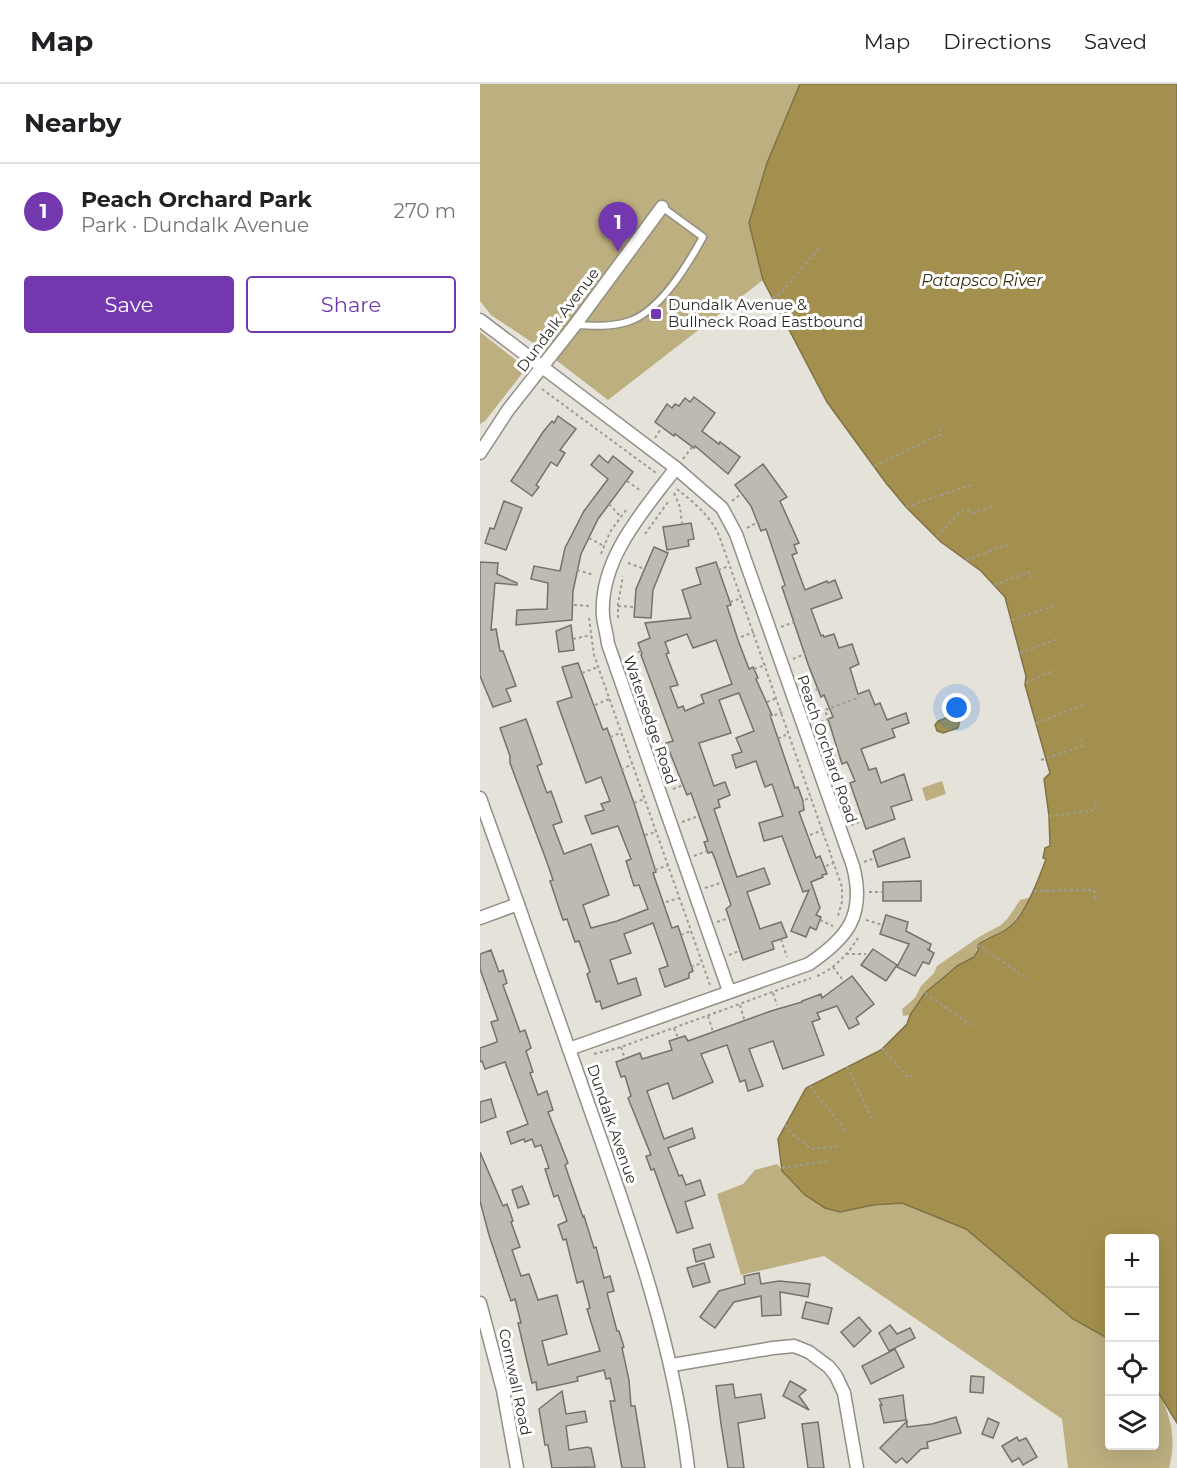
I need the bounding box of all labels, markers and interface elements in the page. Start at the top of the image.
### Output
text: Map [30,24,93,58]
text: Map [864,29,910,54]
text: Directions [943,29,1051,54]
text: Saved [1084,29,1147,54]
text: Nearby [24,107,121,139]
text: Peach Orchard Park [81,186,312,213]
text: 1 [40,199,47,223]
text: 270 m [394,199,456,223]
pin: 1 [598,202,638,252]
text: Park · Dundalk Avenue [81,213,309,237]
street label: Dundalk Avenue [512,264,603,375]
water label: Patapsco River [921,271,1043,290]
button: Save [24,276,234,333]
button: Share [246,276,456,333]
place label: Dundalk Avenue & Bullneck Road Eastbound [668,295,863,331]
marker: Dundalk Avenue & Bullneck Road Eastbound [649,307,663,321]
street label: Watersedge Road [620,653,681,787]
street label: Peach Orchard Road [793,672,862,825]
your location [942,693,971,722]
street label: Dundalk Avenue [583,1062,642,1186]
map controls [1105,1234,1159,1450]
button: + [1105,1234,1159,1288]
button: − [1105,1288,1159,1342]
street label: Cornwall Road [495,1327,536,1437]
button: locate [1105,1342,1159,1396]
button: layers [1105,1396,1159,1450]

